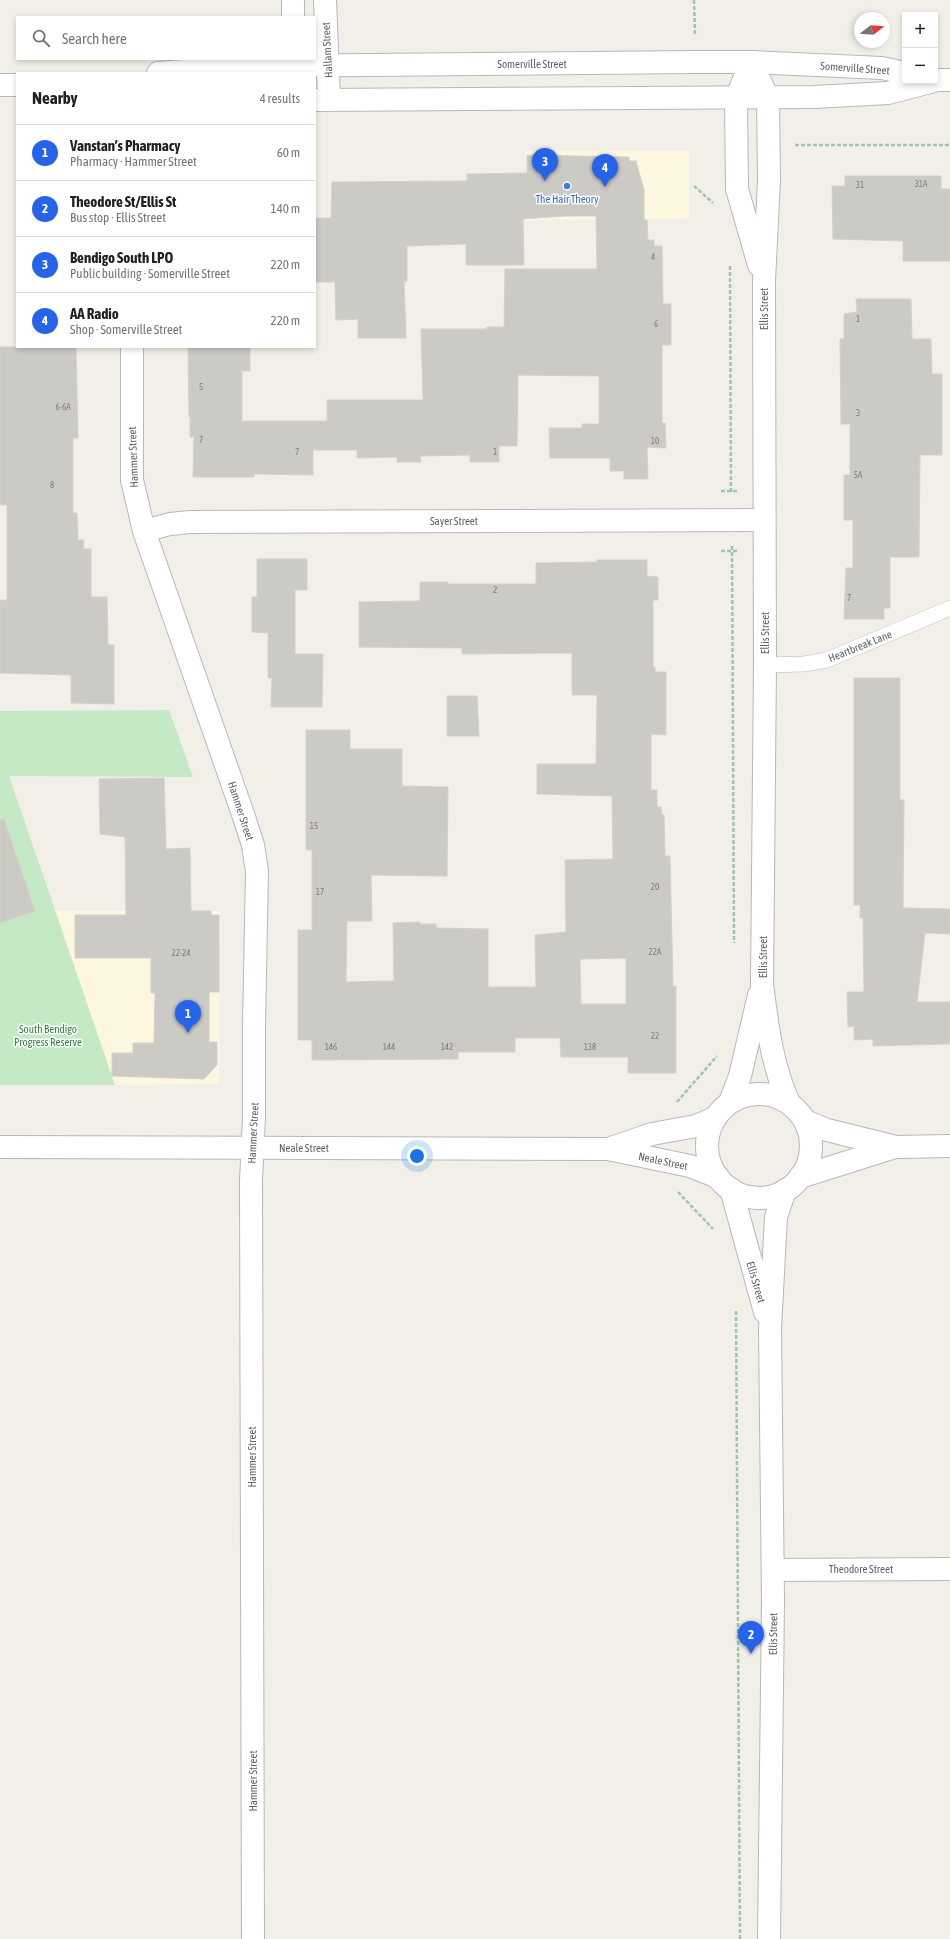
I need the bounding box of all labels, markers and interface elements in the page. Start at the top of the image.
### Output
north arrow [854,12,890,48]
map controls [902,12,938,84]
button: + [902,12,938,48]
search box [16,16,316,60]
street label: Hallam Street [320,22,334,78]
icon: search [30,27,52,49]
text: Search here [62,30,127,47]
button: − [902,48,938,84]
street label: Somerville Street [497,58,567,70]
street label: Somerville Street [820,60,890,76]
text: Nearby [32,88,78,108]
text: 4 results [260,91,300,106]
text: Vanstan’s Pharmacy [70,137,180,154]
text: 1 [42,145,48,160]
text: 60 m [277,145,300,160]
pin: 3 [532,148,558,181]
text: Pharmacy · Hammer Street [70,154,197,169]
pin: 4 [592,154,618,187]
house number: 31A [915,179,928,189]
house number: 31 [856,180,864,190]
marker: The Hair Theory [562,181,572,191]
text: Theodore St/Ellis St [70,193,176,210]
place label: The Hair Theory [535,193,599,205]
text: 2 [42,201,48,216]
text: 140 m [271,201,300,216]
text: Bus stop · Ellis Street [70,210,166,225]
text: Bendigo South LPO [70,249,173,266]
house number: 4 [651,252,655,262]
text: 3 [42,257,48,272]
text: 220 m [271,257,300,272]
text: Public building · Somerville Street [70,266,230,281]
street label: Ellis Street [758,288,770,330]
text: AA Radio [70,305,119,322]
text: 4 [42,313,48,328]
text: 220 m [271,313,300,328]
house number: 1 [856,314,860,324]
house number: 6 [654,319,658,329]
text: Shop · Somerville Street [70,322,182,337]
house number: 5 [199,382,203,392]
house number: 6-6A [55,402,71,412]
house number: 3 [856,408,860,418]
street label: Hammer Street [126,426,140,488]
house number: 7 [199,435,203,445]
house number: 10 [651,436,659,446]
house number: 7 [295,447,299,457]
house number: 1 [493,447,497,457]
house number: 5A [854,470,863,480]
house number: 8 [50,480,54,490]
street label: Sayer Street [430,515,478,527]
house number: 2 [493,585,497,595]
house number: 7 [847,593,851,603]
street label: Ellis Street [759,612,771,654]
street label: Heartbreak Lane [826,628,894,664]
street label: Hammer Street [226,780,256,842]
house number: 15 [310,821,318,831]
house number: 20 [651,882,659,892]
house number: 17 [316,887,324,897]
street label: Ellis Street [757,936,769,978]
house number: 22A [649,947,662,957]
house number: 22-24 [171,948,191,958]
pin: 1 [175,1000,201,1033]
park label: South Bendigo Progress Reserve [14,1023,82,1048]
house number: 22 [651,1031,659,1041]
house number: 146 [325,1042,337,1052]
house number: 144 [383,1042,395,1052]
house number: 142 [441,1042,453,1052]
house number: 138 [584,1042,596,1052]
street label: Hammer Street [245,1102,261,1164]
street label: Neale Street [279,1142,329,1154]
your location [407,1146,427,1166]
street label: Neale Street [637,1150,689,1172]
street label: Ellis Street [744,1260,768,1304]
street label: Hammer Street [246,1426,258,1488]
street label: Theodore Street [829,1563,893,1575]
street label: Ellis Street [767,1613,779,1655]
pin: 2 [738,1621,764,1654]
street label: Hammer Street [247,1750,259,1812]

